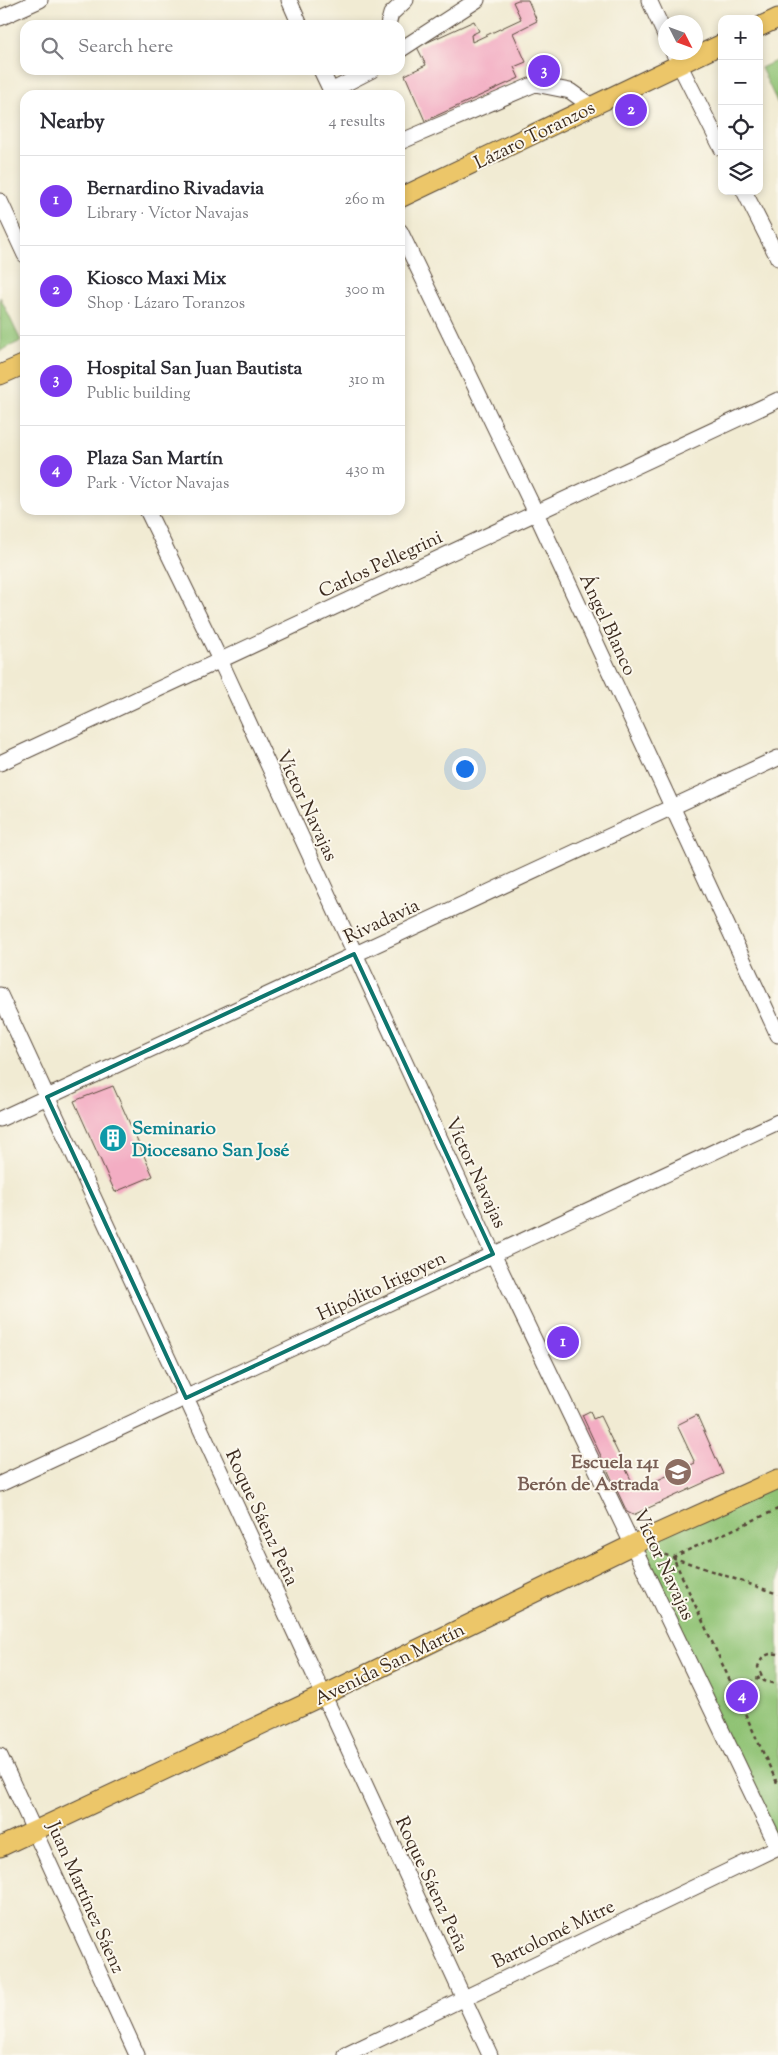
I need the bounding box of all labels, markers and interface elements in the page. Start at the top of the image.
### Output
north arrow [658,15,703,60]
map controls [718,15,763,195]
button: + [718,15,763,60]
search box [20,20,405,75]
icon: search [38,34,66,62]
text: Search here [78,34,173,61]
pin: 3 [528,52,560,90]
button: − [718,60,763,105]
pin: 2 [615,91,647,129]
street label: Lázaro Toranzos [470,95,600,177]
button: locate [718,105,763,150]
text: Nearby [40,108,105,138]
text: 4 results [329,111,385,134]
button: layers [718,150,763,195]
text: Bernardino Rivadavia [87,176,264,203]
text: 1 [53,189,59,212]
text: 260 m [344,189,385,212]
text: Library · Víctor Navajas [87,203,249,226]
text: Kiosco Maxi Mix [87,266,226,293]
text: 2 [52,279,60,302]
text: 300 m [345,279,385,302]
text: Shop · Lázaro Toranzos [87,293,245,316]
text: Hospital San Juan Bautista [87,356,302,383]
text: 3 [53,369,59,392]
text: 310 m [348,369,385,392]
text: Public building [87,383,191,406]
text: Plaza San Martín [87,446,223,473]
text: 4 [52,459,60,482]
text: 430 m [346,459,385,482]
text: Park · Víctor Navajas [87,473,229,496]
street label: Carlos Pellegrini [315,525,447,606]
street label: Ángel Blanco [571,570,642,680]
street label: Víctor Navajas [268,746,343,866]
your location [452,756,478,782]
street label: Rivadavia [340,893,425,952]
street label: Víctor Navajas [437,1113,512,1233]
place label: Seminario Diocesano San José [132,1116,290,1165]
building icon: Seminario Diocesano San José [98,1123,128,1153]
street label: Hipólito Irigoyen [313,1246,451,1329]
pin: 1 [547,1323,579,1361]
street label: Roque Sáenz Peña [217,1445,304,1591]
place label: Escuela 141 Berón de Astrada [517,1450,660,1499]
school or university icon: Escuela 141 Berón de Astrada [663,1457,693,1487]
street label: Víctor Navajas [625,1505,700,1625]
street label: Avenida San Martín [310,1617,470,1713]
pin: 4 [726,1677,758,1715]
street label: Roque Sáenz Peña [387,1812,474,1958]
street label: Juan Martínez Sáenz [39,1817,130,1978]
street label: Bartolomé Mitre [488,1894,620,1977]

